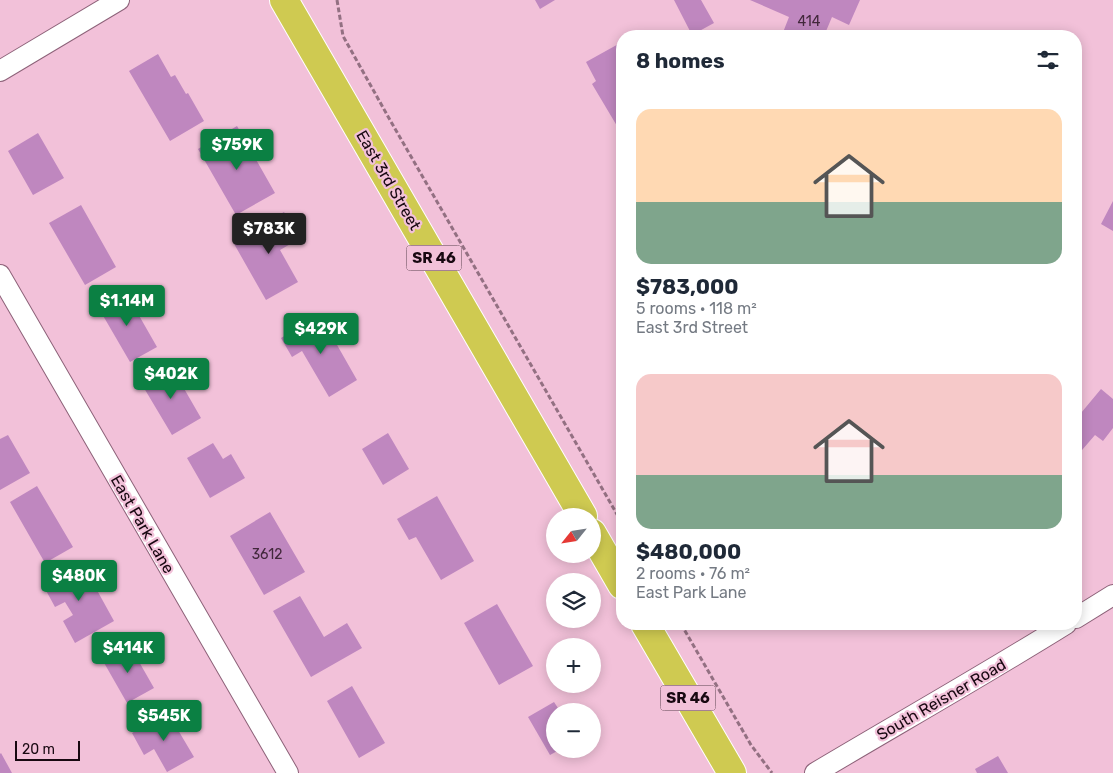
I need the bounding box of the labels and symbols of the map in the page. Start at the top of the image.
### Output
house number: 414 [797,13,821,30]
street label: East 3rd Street [352,127,425,234]
pin: $759K [202,128,272,171]
pin: $783K [234,212,304,255]
road number: SR 46 [406,246,462,270]
pin: $1.14M [86,284,168,327]
pin: $429K [286,312,356,355]
pin: $402K [136,358,206,400]
street label: East Park Lane [107,472,178,577]
north arrow [546,508,601,562]
house number: 3612 [252,546,282,563]
pin: $480K [44,560,114,602]
pin: $414K [93,632,163,674]
street label: South Reisner Road [873,655,1009,744]
road number: SR 46 [660,686,716,710]
pin: $545K [129,700,199,742]
scale bar [15,738,80,761]

